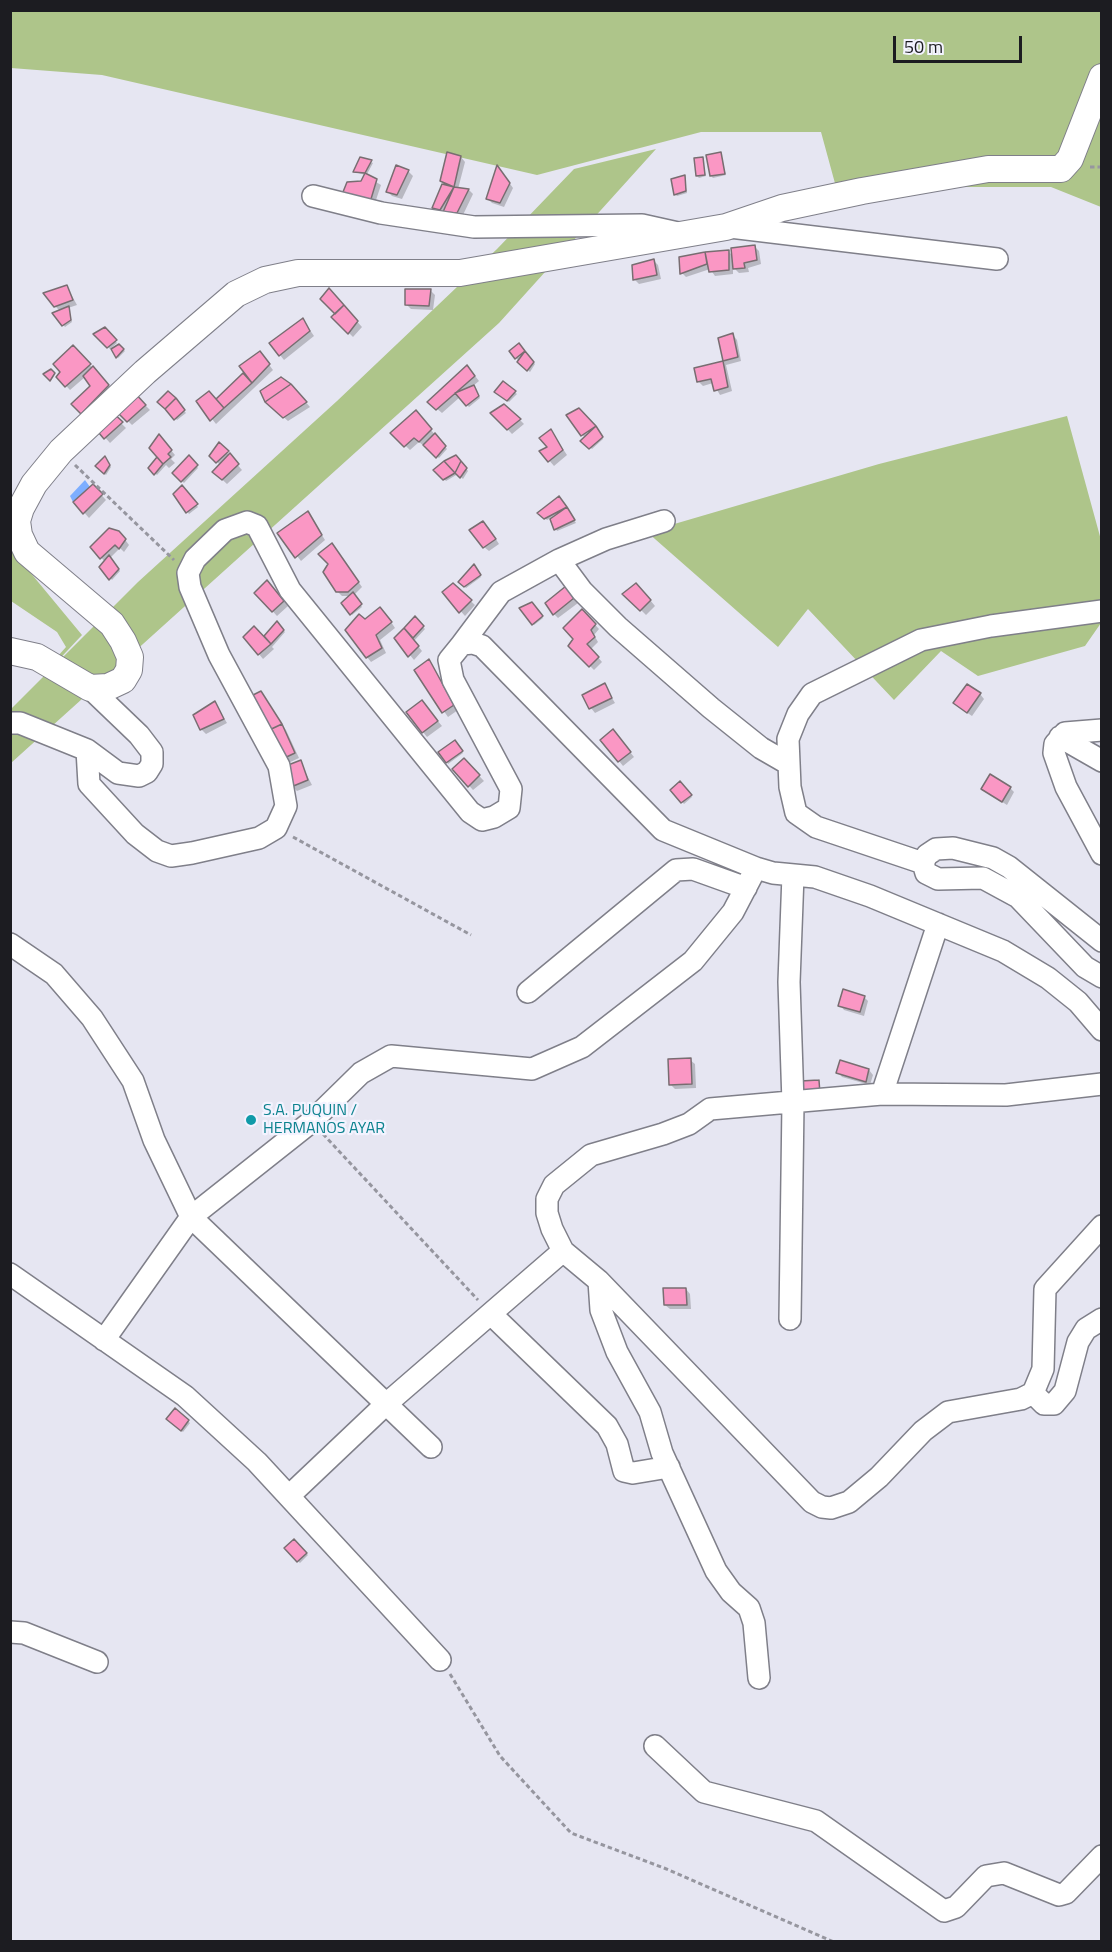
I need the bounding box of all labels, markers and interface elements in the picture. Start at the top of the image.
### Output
scale bar [896,24,1025,62]
text: 50 m [904,33,943,60]
place label: S.A. PUQUIN / HERMANOS AYAR [263,1101,385,1139]
marker: S.A. PUQUIN / HERMANOS AYAR [244,1113,258,1127]

